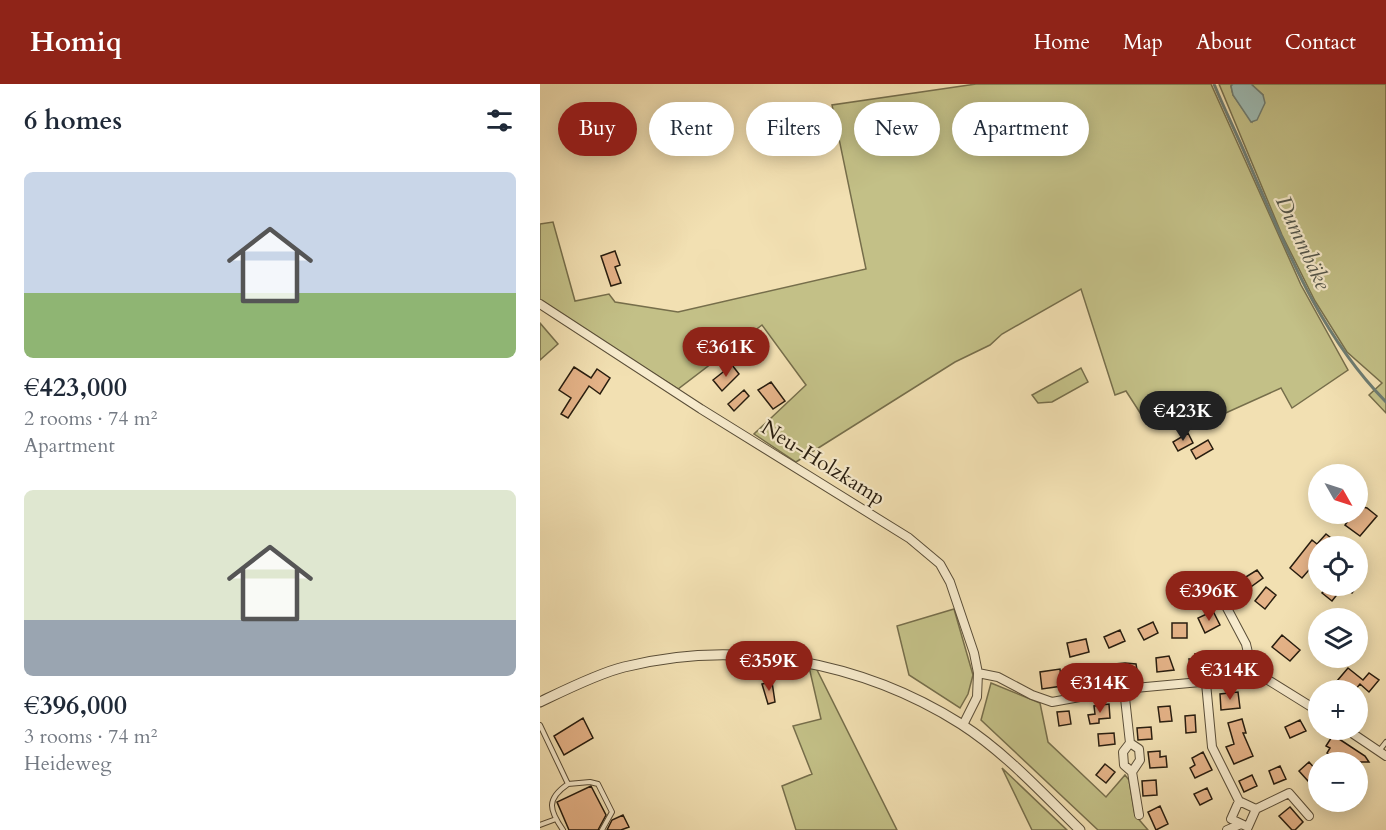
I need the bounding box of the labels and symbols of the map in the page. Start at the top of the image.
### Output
water label: Dummbäke [1268,191,1338,295]
pin: €361K [684,327,768,378]
pin: €423K [1141,391,1225,442]
street label: Neu-Holzkamp [755,413,891,513]
north arrow [1308,464,1368,524]
pin: €396K [1167,571,1251,622]
pin: €359K [727,641,811,692]
pin: €314K [1188,650,1272,701]
pin: €314K [1058,663,1142,714]

